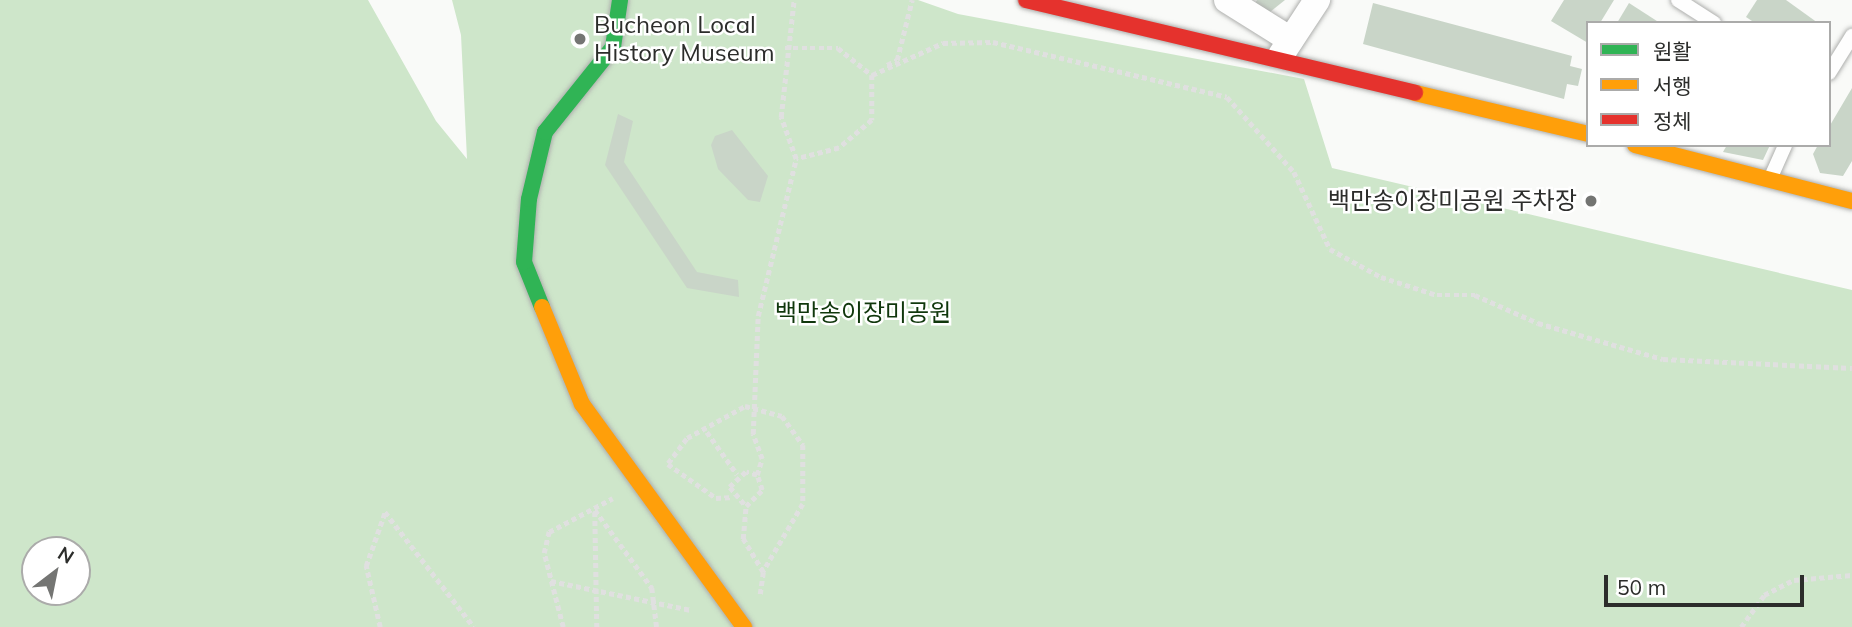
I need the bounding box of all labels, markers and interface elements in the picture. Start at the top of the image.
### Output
place label: Bucheon Local History Museum [594,11,775,67]
legend [1586,21,1831,147]
marker: Bucheon Local History Museum [572,31,588,47]
text: 원활 [1653,38,1692,64]
text: 서행 [1653,73,1692,99]
text: 정체 [1653,108,1692,134]
place label: 백만송이장미공원 주차장 [1328,187,1577,215]
marker: 백만송이장미공원 주차장 [1583,193,1599,209]
park label: 백만송이장미공원 [775,299,951,327]
north arrow [21,536,91,606]
text: N [54,541,79,569]
scale bar [1607,560,1806,604]
text: 50 m [1617,574,1666,600]

